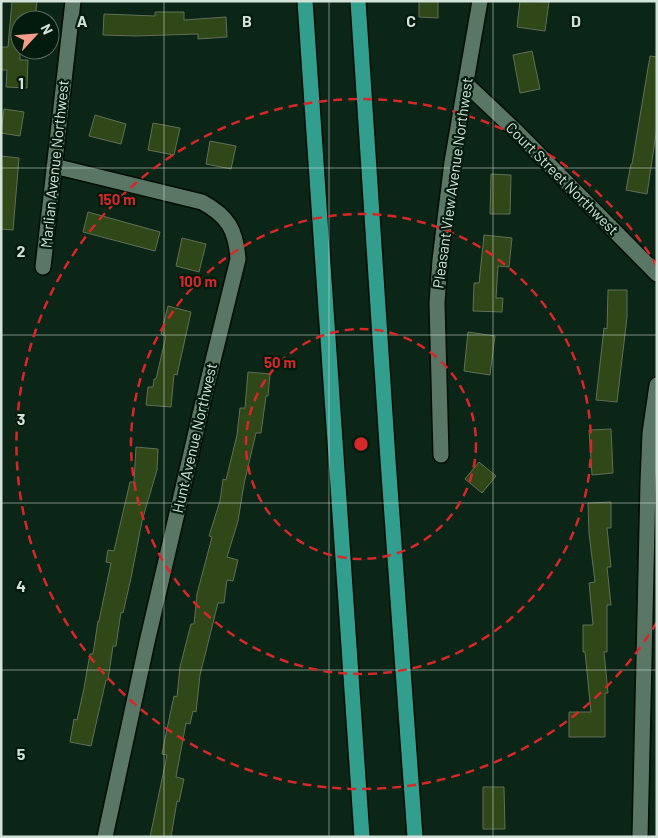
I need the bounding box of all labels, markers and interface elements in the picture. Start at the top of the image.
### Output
north arrow [10,10,60,60]
text: A [77,11,88,30]
text: B [242,11,252,30]
text: C [406,11,416,30]
text: D [571,11,581,30]
text: N [37,21,57,37]
text: 1 [18,73,24,92]
street label: Pleasant View Avenue Northwest [428,76,476,289]
street label: Marlian Avenue Northwest [36,79,72,249]
street label: Court Street Northwest [503,118,623,238]
text: 150 m [98,190,136,208]
text: 2 [17,241,26,260]
text: 100 m [179,272,217,290]
text: 50 m [264,353,296,371]
street label: Hunt Avenue Northwest [168,361,220,515]
text: 3 [17,409,25,428]
centre of rings [352,435,370,453]
text: 4 [16,576,26,595]
text: 5 [17,744,26,763]

